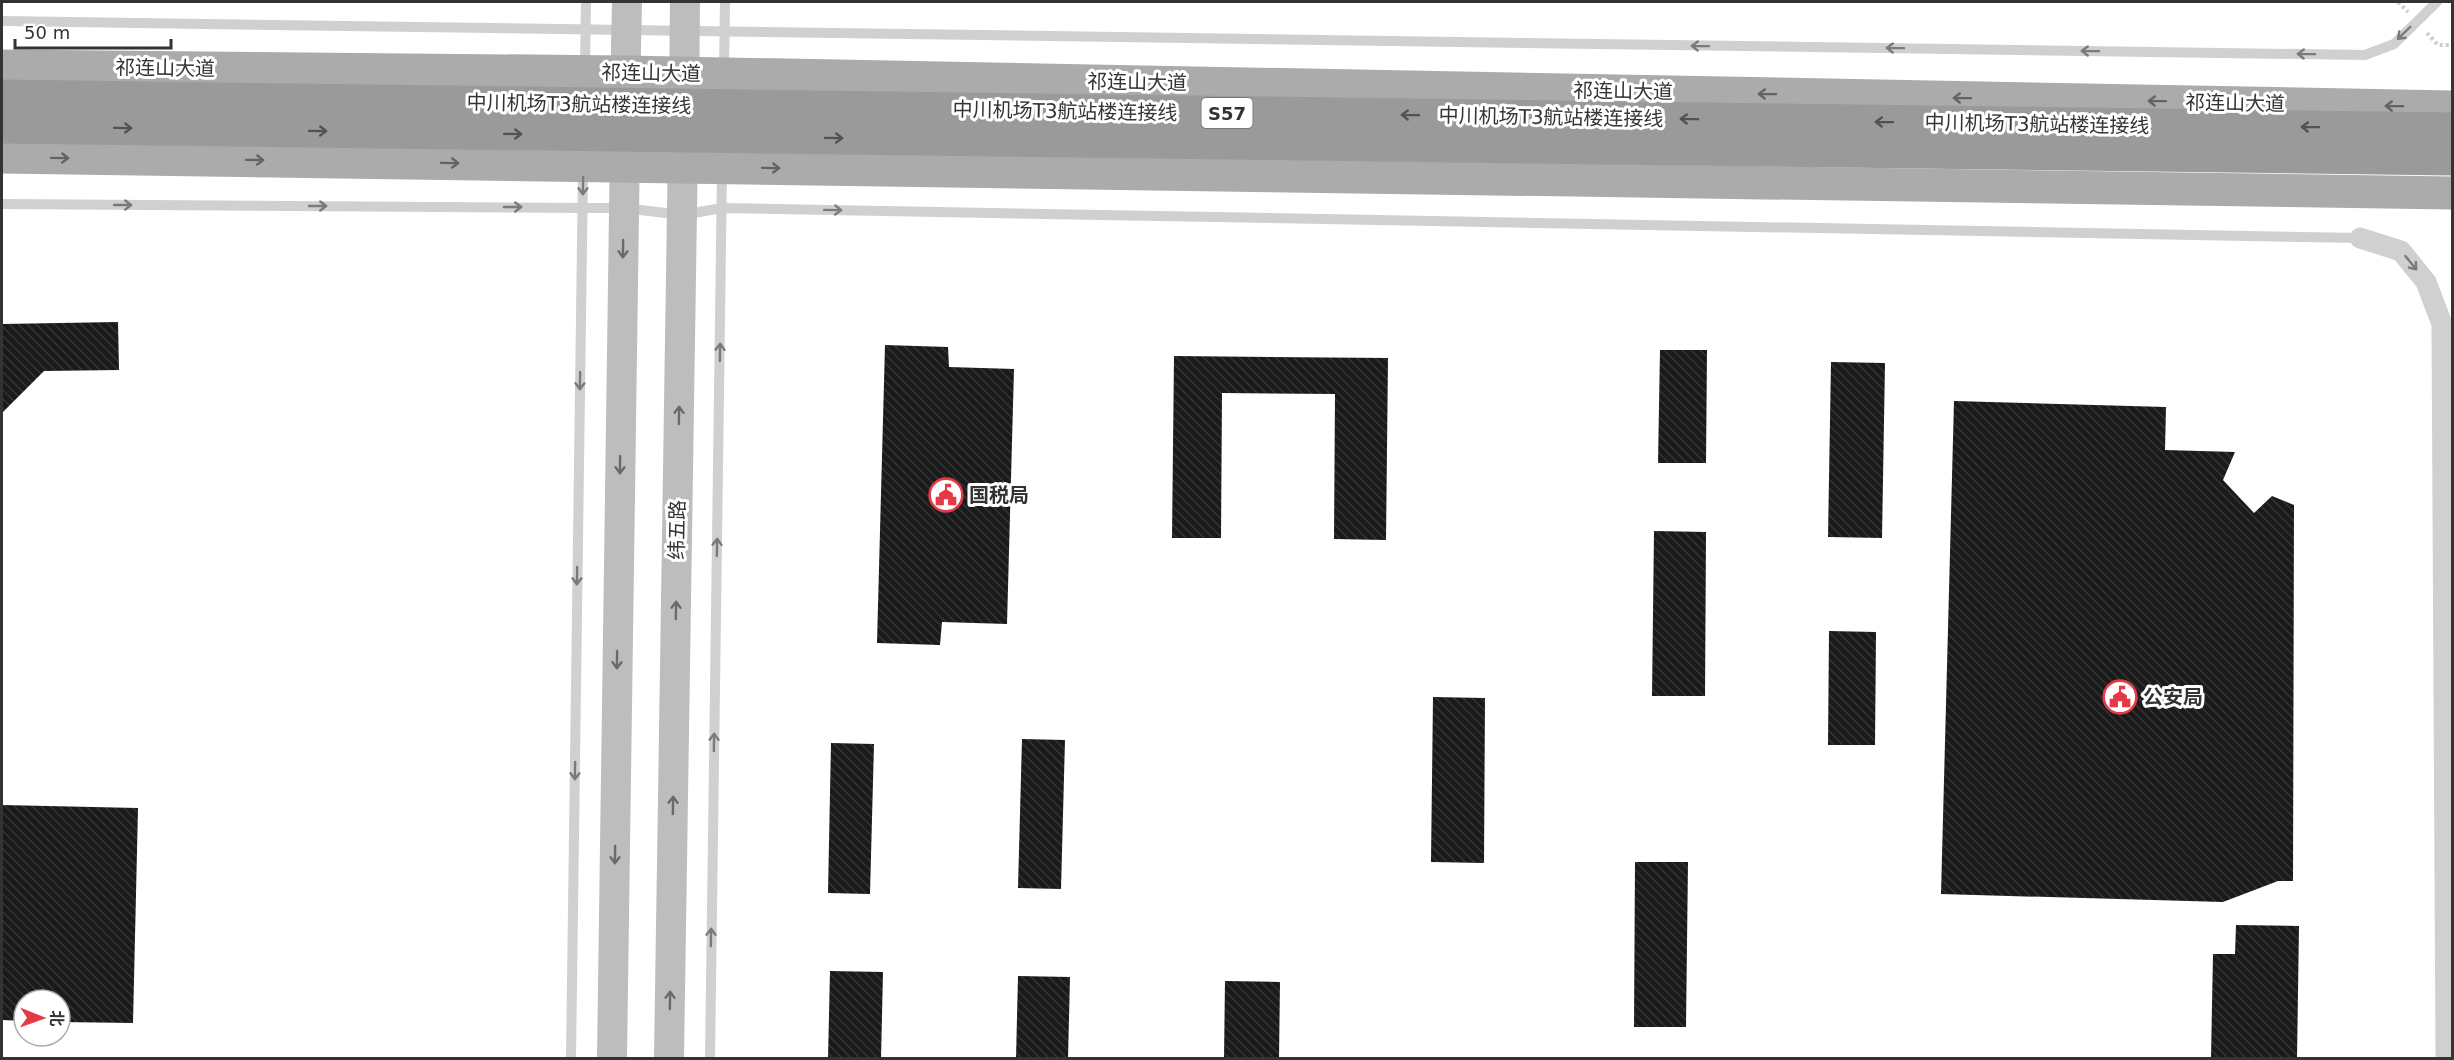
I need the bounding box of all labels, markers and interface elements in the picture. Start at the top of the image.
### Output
scale bar [15,12,171,50]
text: 50 m [24,22,70,43]
one-way arrow [2397,26,2412,41]
one-way arrow [1691,40,1711,51]
one-way arrow [1886,42,1906,54]
one-way arrow [2081,45,2101,57]
one-way arrow [2297,48,2317,60]
street label: 祁连山大道 [115,55,215,81]
street label: 祁连山大道 [601,60,701,86]
street label: 祁连山大道 [1087,69,1187,95]
street label: 祁连山大道 [1573,78,1673,104]
one-way arrow [1758,88,1778,100]
street label: 中川机场T3航站楼连接线 [466,90,692,118]
street label: 祁连山大道 [2185,90,2285,116]
one-way arrow [1953,92,1973,103]
one-way arrow [2148,96,2168,107]
street label: 中川机场T3航站楼连接线 [952,97,1178,125]
road number: S57 [1202,98,1252,128]
one-way arrow [2385,100,2405,112]
street label: 中川机场T3航站楼连接线 [1438,103,1664,131]
one-way arrow [1401,109,1421,121]
street label: 中川机场T3航站楼连接线 [1924,110,2150,138]
one-way arrow [1680,113,1700,125]
one-way arrow [1875,116,1895,127]
one-way arrow [2301,122,2321,133]
one-way arrow [112,123,132,134]
one-way arrow [307,125,327,137]
one-way arrow [502,128,522,139]
one-way arrow [823,132,843,144]
one-way arrow [49,152,69,164]
one-way arrow [244,155,264,166]
one-way arrow [439,157,459,169]
one-way arrow [760,162,780,174]
one-way arrow [577,175,589,195]
one-way arrow [112,199,132,211]
one-way arrow [307,200,327,212]
one-way arrow [502,201,522,213]
one-way arrow [822,204,842,215]
one-way arrow [618,238,629,258]
one-way arrow [2404,255,2417,271]
one-way arrow [714,343,726,363]
one-way arrow [574,370,586,390]
one-way arrow [673,406,685,426]
one-way arrow [614,454,626,474]
public building icon: 国税局 [928,477,964,513]
place label: 国税局 [969,483,1029,507]
street label: 纬五路 [664,500,690,560]
one-way arrow [711,538,723,558]
one-way arrow [572,565,583,585]
one-way arrow [670,601,682,621]
one-way arrow [612,649,623,669]
public building icon: 公安局 [2102,679,2138,715]
place label: 公安局 [2143,685,2203,709]
one-way arrow [708,733,720,753]
one-way arrow [569,760,581,780]
one-way arrow [667,796,679,816]
one-way arrow [609,844,621,864]
one-way arrow [705,928,717,948]
north arrow [12,988,72,1048]
one-way arrow [664,991,676,1011]
text: 北 [47,1010,66,1026]

